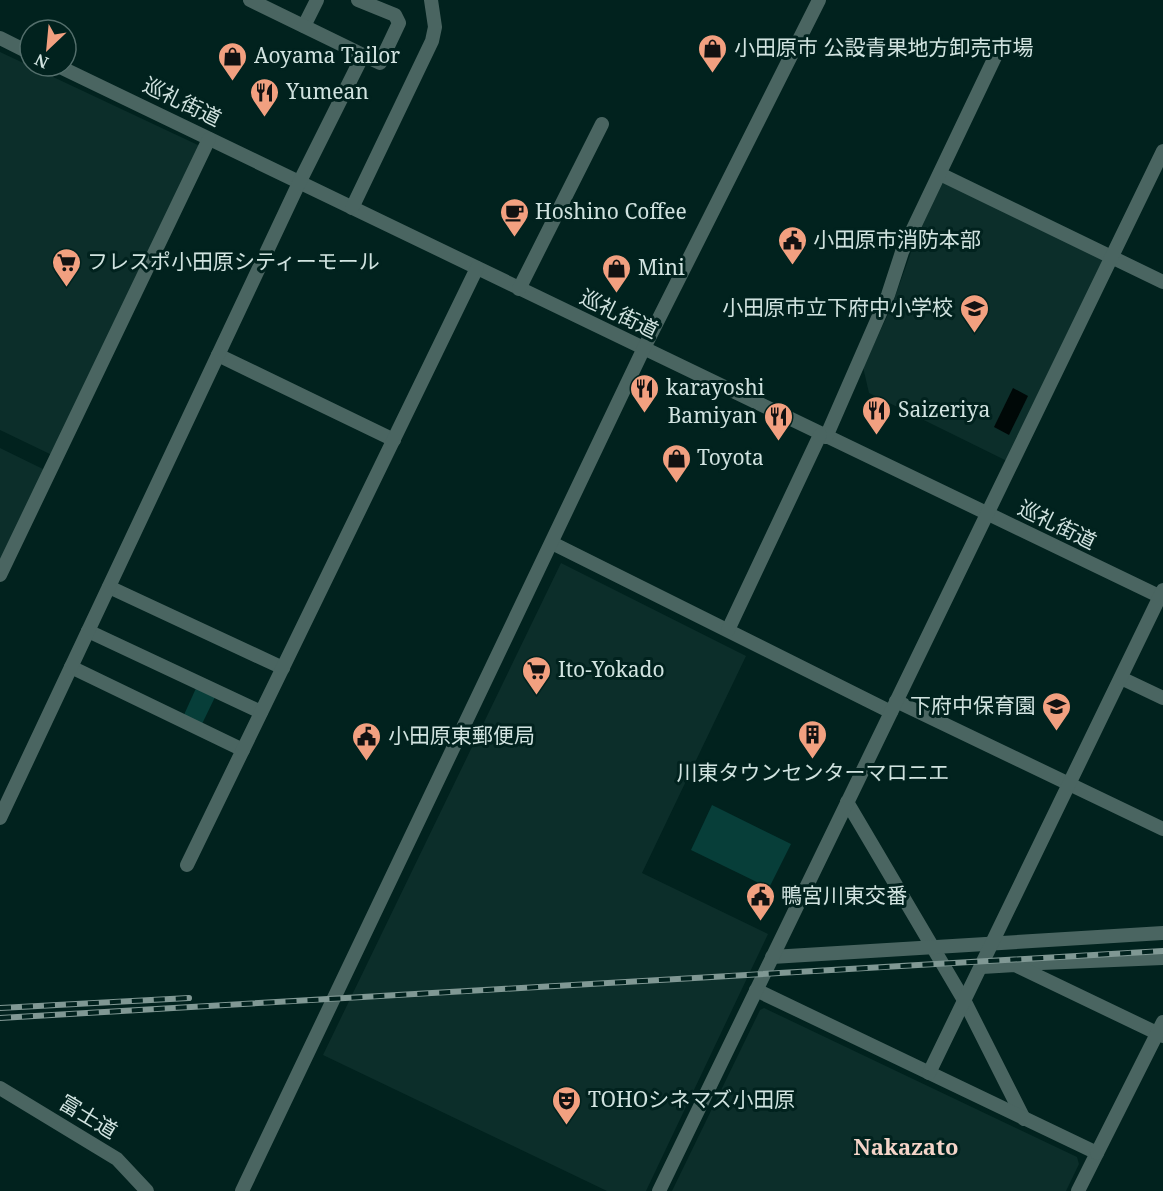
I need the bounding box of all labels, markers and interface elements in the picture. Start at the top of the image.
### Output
north arrow [18,18,78,78]
shop icon: 小田原市 公設青果地方卸売市場 [697,32,729,74]
place label: 小田原市 公設青果地方卸売市場 [734,33,1033,61]
shop icon: Aoyama Tailor [217,40,249,82]
place label: Aoyama Tailor [254,41,400,69]
text: N [31,49,52,74]
street label: 巡礼街道 [139,70,226,132]
restaurant icon: Yumean [249,76,281,118]
place label: Yumean [285,77,369,105]
cafe icon: Hoshino Coffee [498,196,530,238]
place label: Hoshino Coffee [535,197,687,225]
public building icon: 小田原市消防本部 [776,224,808,266]
place label: 小田原市消防本部 [813,225,981,253]
supermarket icon: フレスポ小田原シティーモール [50,246,82,288]
place label: フレスポ小田原シティーモール [87,247,380,275]
shop icon: Mini [601,252,633,294]
place label: Mini [638,253,685,281]
street label: 巡礼街道 [576,282,663,344]
school or university icon: 小田原市立下府中小学校 [958,292,990,334]
place label: 小田原市立下府中小学校 [722,293,953,321]
restaurant icon: karayoshi [629,372,661,414]
place label: karayoshi [666,373,765,401]
restaurant icon: Saizeriya [861,394,893,436]
place label: Saizeriya [898,395,990,423]
restaurant icon: Bamiyan [762,400,794,442]
place label: Bamiyan [668,401,757,429]
shop icon: Toyota [660,442,692,484]
place label: Toyota [697,443,764,471]
street label: 巡礼街道 [1014,493,1101,555]
supermarket icon: Ito-Yokado [521,654,553,696]
place label: Ito-Yokado [558,655,665,683]
school or university icon: 下府中保育園 [1041,690,1073,732]
place label: 下府中保育園 [910,691,1036,719]
building icon: 川東タウンセンターマロニエ [797,718,829,760]
public building icon: 小田原東郵便局 [351,720,383,762]
place label: 小田原東郵便局 [388,721,535,749]
place label: 川東タウンセンターマロニエ [677,758,950,786]
public building icon: 鴨宮川東交番 [744,880,776,922]
place label: 鴨宮川東交番 [781,881,907,909]
theatre icon: TOHOシネマズ小田原 [551,1084,583,1126]
place label: TOHOシネマズ小田原 [588,1085,795,1113]
street label: 富士道 [54,1088,123,1144]
district label: Nakazato [853,1131,959,1161]

